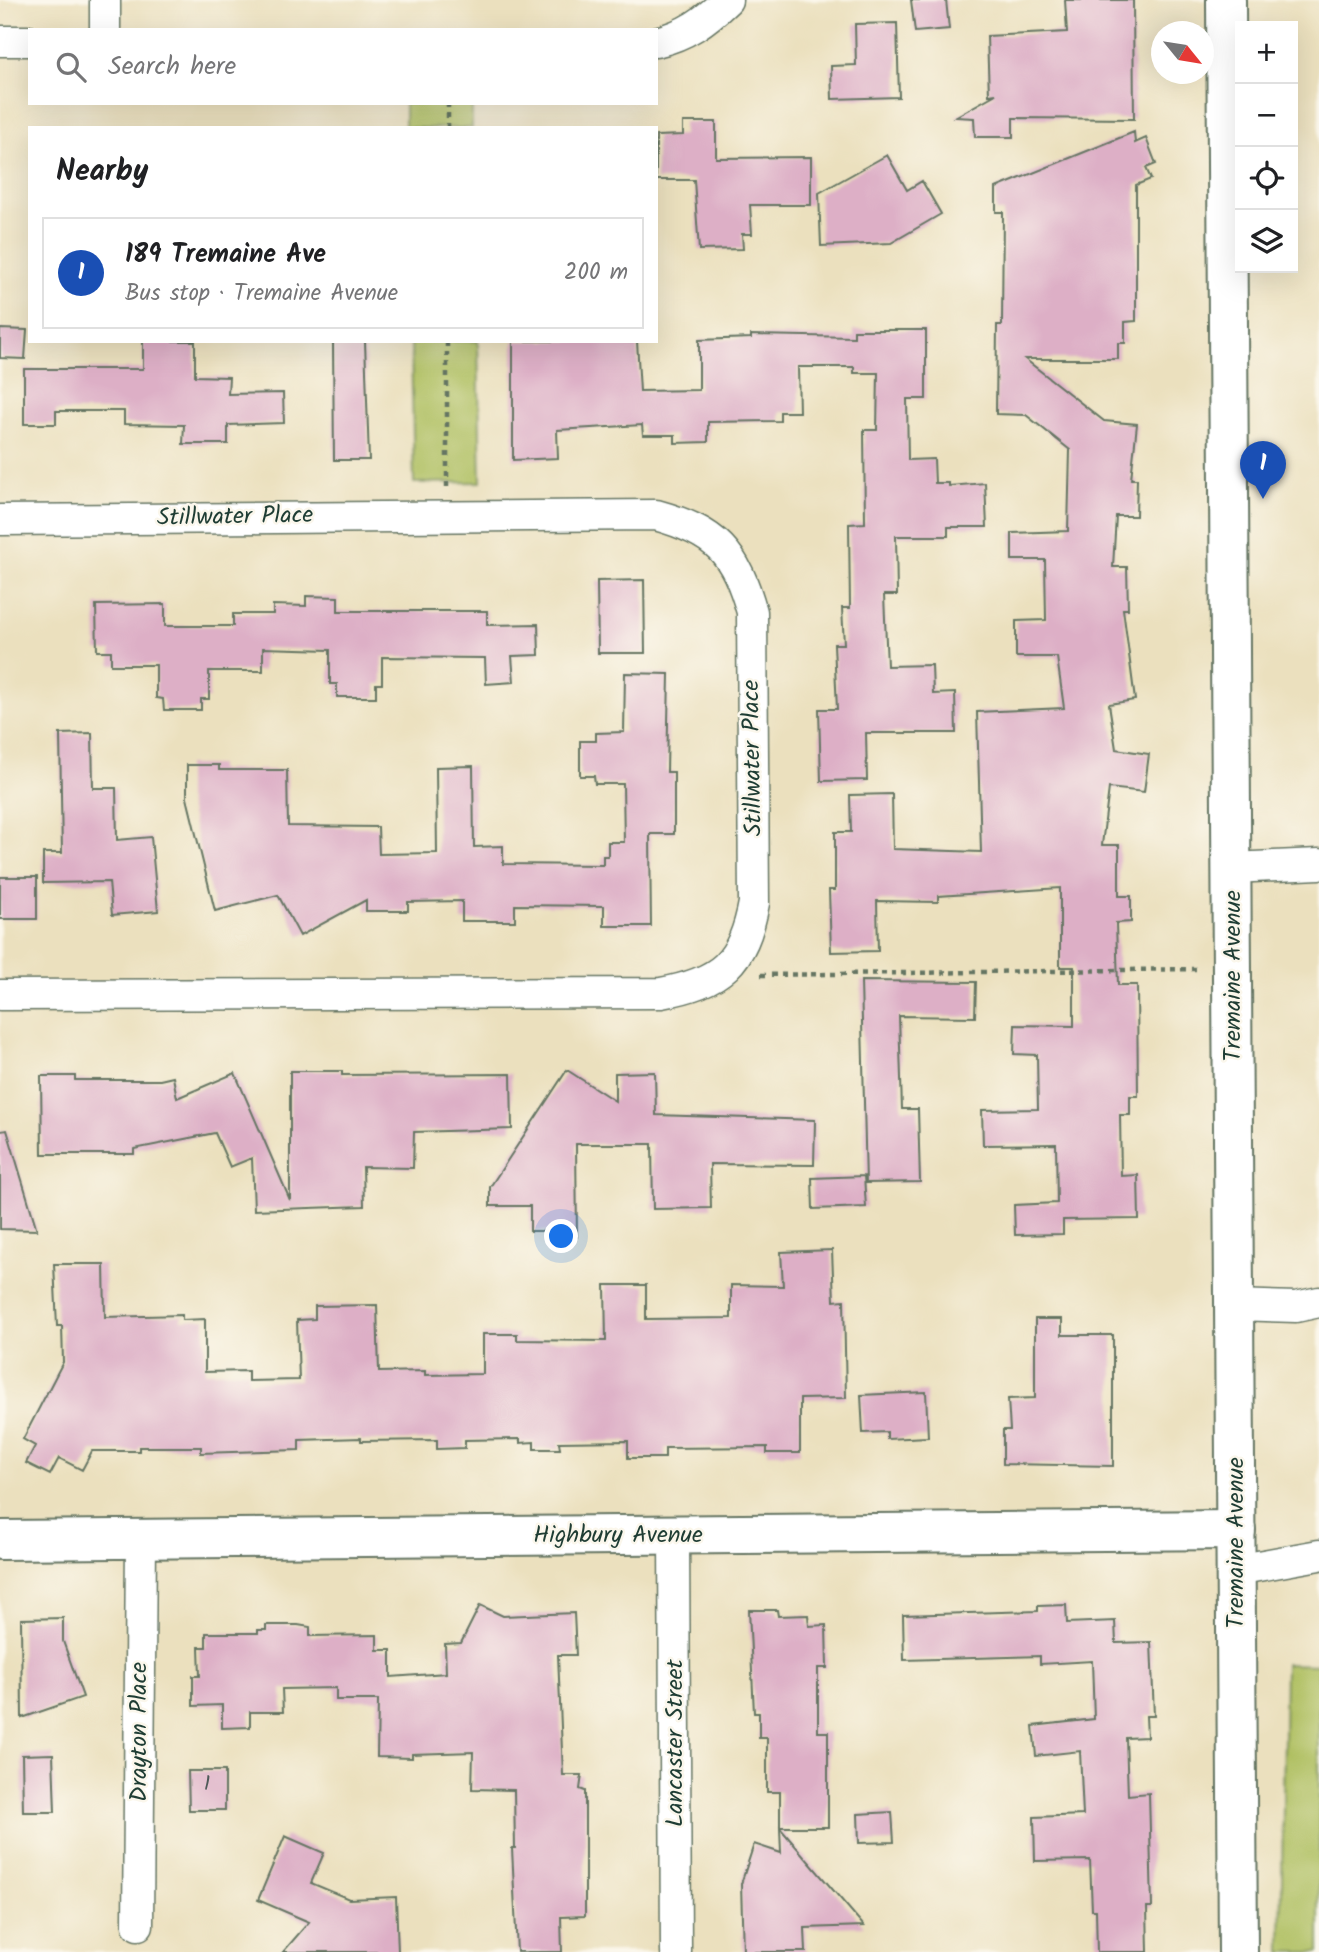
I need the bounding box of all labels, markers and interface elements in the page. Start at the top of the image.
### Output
north arrow [1151,21,1214,84]
map controls [1235,21,1298,273]
button: + [1235,21,1298,84]
search box [28,28,658,105]
text: Search here [108,46,236,88]
icon: search [52,48,90,86]
button: − [1235,84,1298,147]
button: locate [1235,147,1298,210]
text: Nearby [56,148,148,196]
button: layers [1235,210,1298,273]
text: 189 Tremaine Ave [125,234,326,276]
text: 1 [78,255,84,291]
text: 200 m [564,255,628,291]
text: Bus stop · Tremaine Avenue [125,276,398,312]
pin: 1 [1240,441,1286,499]
street label: Stillwater Place [157,496,314,538]
street label: Stillwater Place [732,679,774,836]
street label: Tremaine Avenue [1214,890,1253,1062]
your location [544,1219,578,1253]
street label: Tremaine Avenue [1217,1457,1256,1629]
street label: Highbury Avenue [533,1516,703,1555]
street label: Lancaster Street [656,1658,695,1827]
street label: Drayton Place [120,1662,159,1802]
house number: 1 [204,1768,210,1801]

